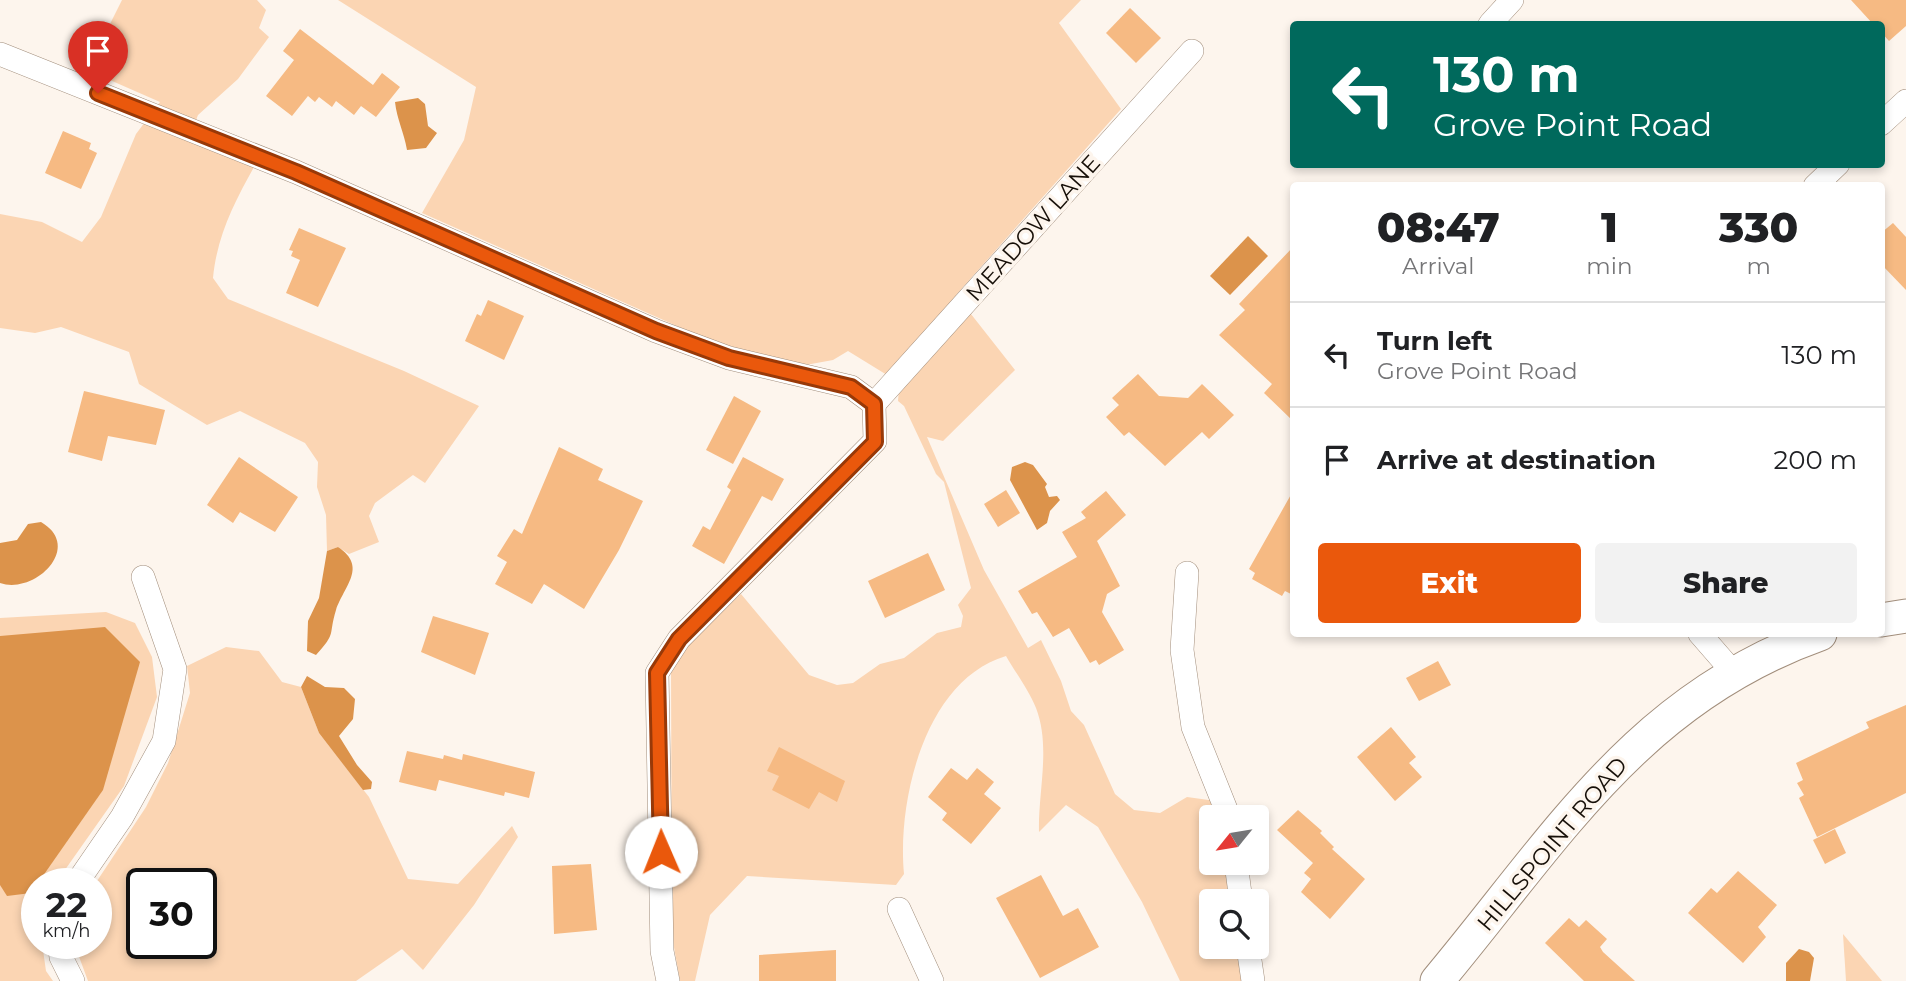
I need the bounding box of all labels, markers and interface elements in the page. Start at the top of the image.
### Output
pin [68,21,128,93]
icon: arrive [79,32,117,70]
text: 130 m [1433,45,1580,104]
icon: left [1318,49,1409,140]
text: Grove Point Road [1433,105,1712,144]
street label: MEADOW LANE [960,149,1106,307]
text: 08:47 [1377,201,1500,253]
text: 1 [1601,201,1618,253]
text: 330 [1719,201,1798,253]
text: Arrival [1402,252,1474,280]
text: min [1586,252,1632,280]
text: m [1747,252,1771,280]
text: Turn left [1377,325,1493,357]
icon: left [1318,336,1356,374]
text: 130 m [1781,339,1857,371]
text: Grove Point Road [1377,357,1578,385]
icon: arrive [1318,441,1356,479]
text: Arrive at destination [1377,444,1656,476]
text: 200 m [1773,444,1857,476]
button: Exit [1318,543,1581,623]
button: Share [1595,543,1857,623]
street label: HILLSPOINT ROAD [1471,751,1633,937]
north arrow [1199,805,1269,875]
map controls [1199,805,1269,959]
position arrow [624,815,698,889]
speed limit sign: 30 [126,868,217,959]
text: 22 [46,883,87,926]
button: search [1199,889,1269,959]
text: km/h [42,920,91,942]

